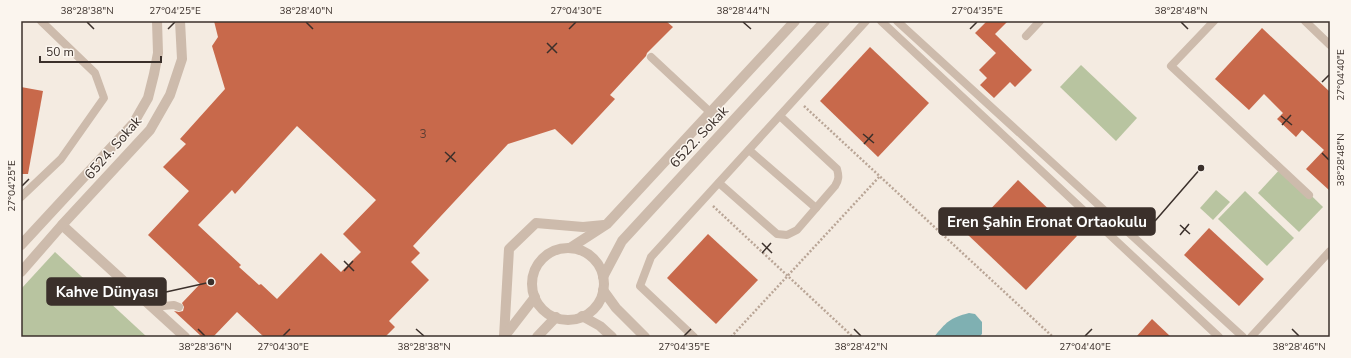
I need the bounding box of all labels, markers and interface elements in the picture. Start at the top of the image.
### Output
text: 38°28'38"N [60,4,114,18]
text: 27°04'25"E [149,4,201,18]
text: 38°28'40"N [279,4,333,18]
text: 27°04'30"E [550,4,602,18]
text: 38°28'44"N [716,4,770,18]
text: 27°04'35"E [951,4,1003,18]
text: 38°28'48"N [1154,4,1208,18]
scale bar [40,38,161,64]
text: 50 m [46,44,74,60]
text: 27°04'40"E [1334,49,1348,101]
street label: 6522. Sokak [665,101,733,172]
street label: 6524. Sokak [80,112,146,184]
house number: 3 [419,126,427,142]
text: 38°28'48"N [1334,133,1348,187]
text: 27°04'25"E [5,160,19,212]
callout: Eren Şahin Eronat Ortaokulu [939,208,1155,235]
text: Eren Şahin Eronat Ortaokulu [947,212,1147,232]
callout: Kahve Dünyası [47,278,166,305]
text: Kahve Dünyası [56,282,158,302]
text: 38°28'36"N [178,340,232,354]
text: 27°04'30"E [257,340,309,354]
text: 38°28'38"N [397,340,451,354]
text: 27°04'35"E [658,340,710,354]
text: 38°28'42"N [834,340,888,354]
text: 27°04'40"E [1059,340,1111,354]
text: 38°28'46"N [1272,340,1326,354]

